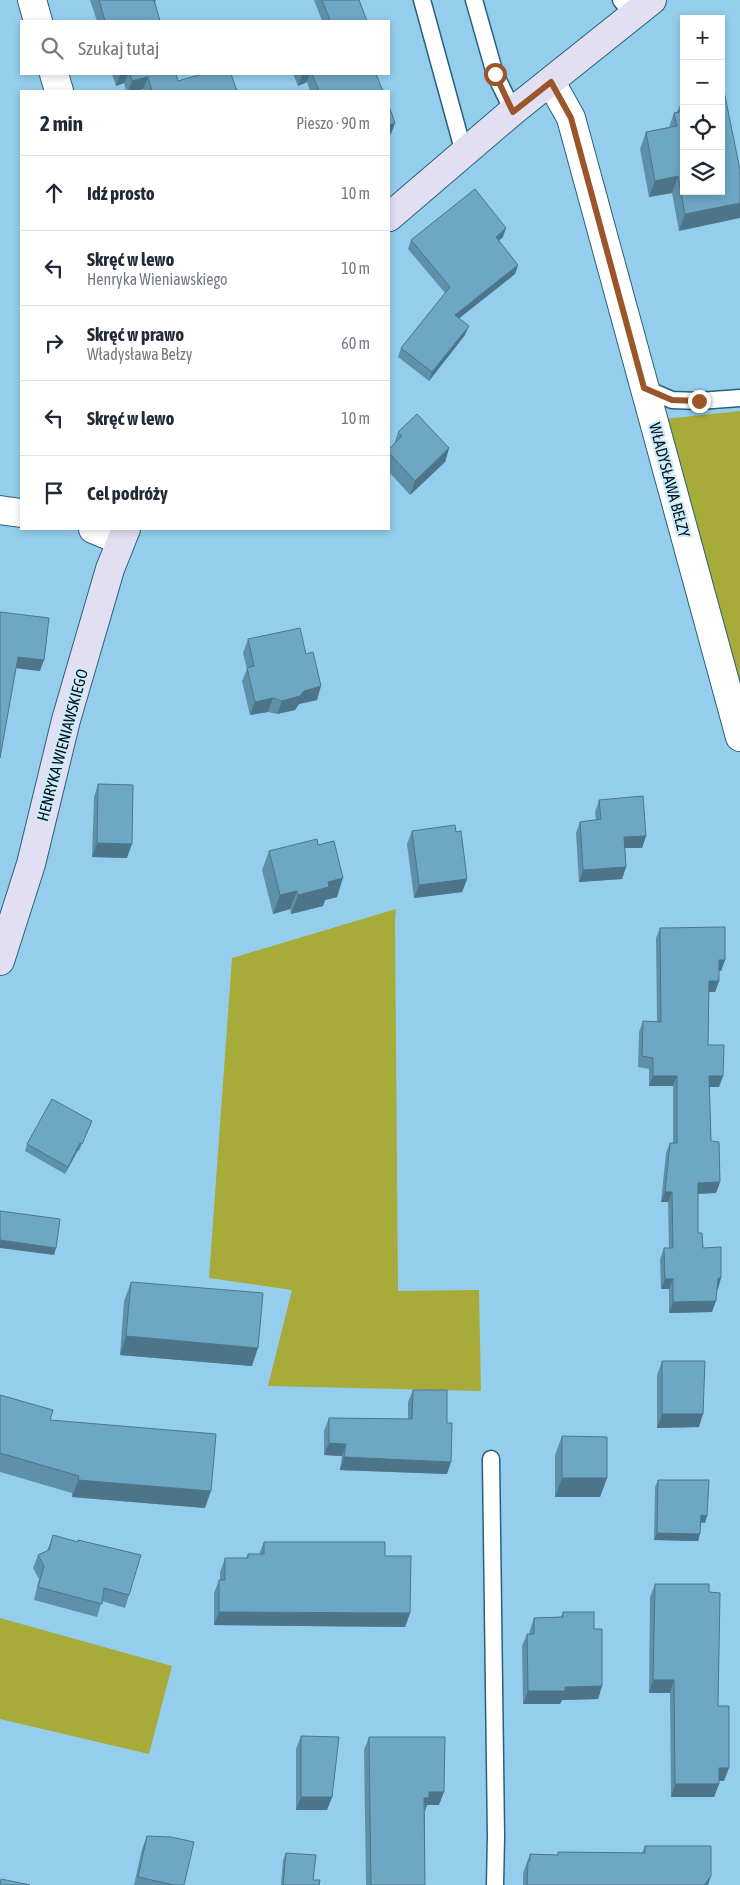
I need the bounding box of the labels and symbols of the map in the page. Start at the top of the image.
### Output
route start [484,63,507,86]
route end [688,390,711,413]
street label: WŁADYSŁAWA BEŁZY [646,421,694,540]
street label: HENRYKA WIENIAWSKIEGO [33,667,91,823]

